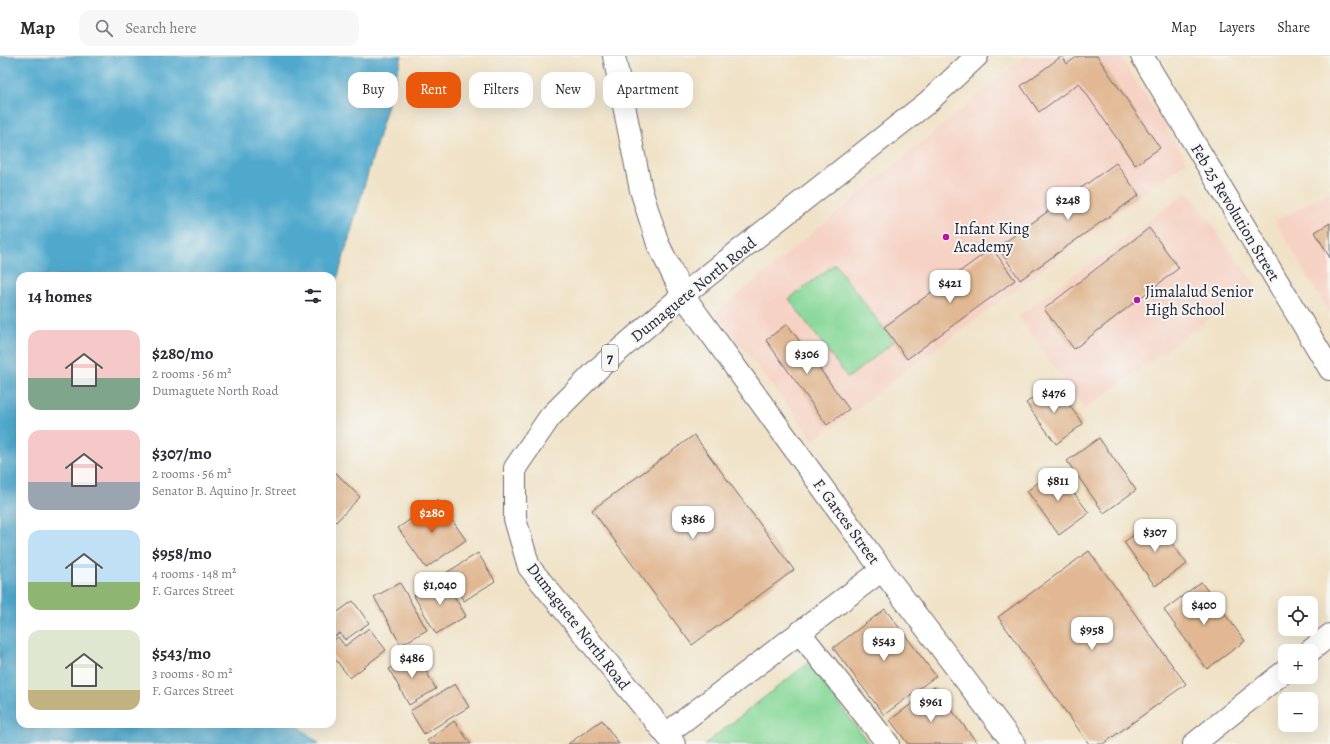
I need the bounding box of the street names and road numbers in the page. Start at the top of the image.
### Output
street label: Feb 25 Revolution Street [1185,140,1285,285]
street label: Dumaguete North Road [626,232,761,347]
road number: 7 [602,345,618,371]
street label: F. Garces Street [808,474,885,569]
street label: Dumaguete North Road [522,558,635,695]

